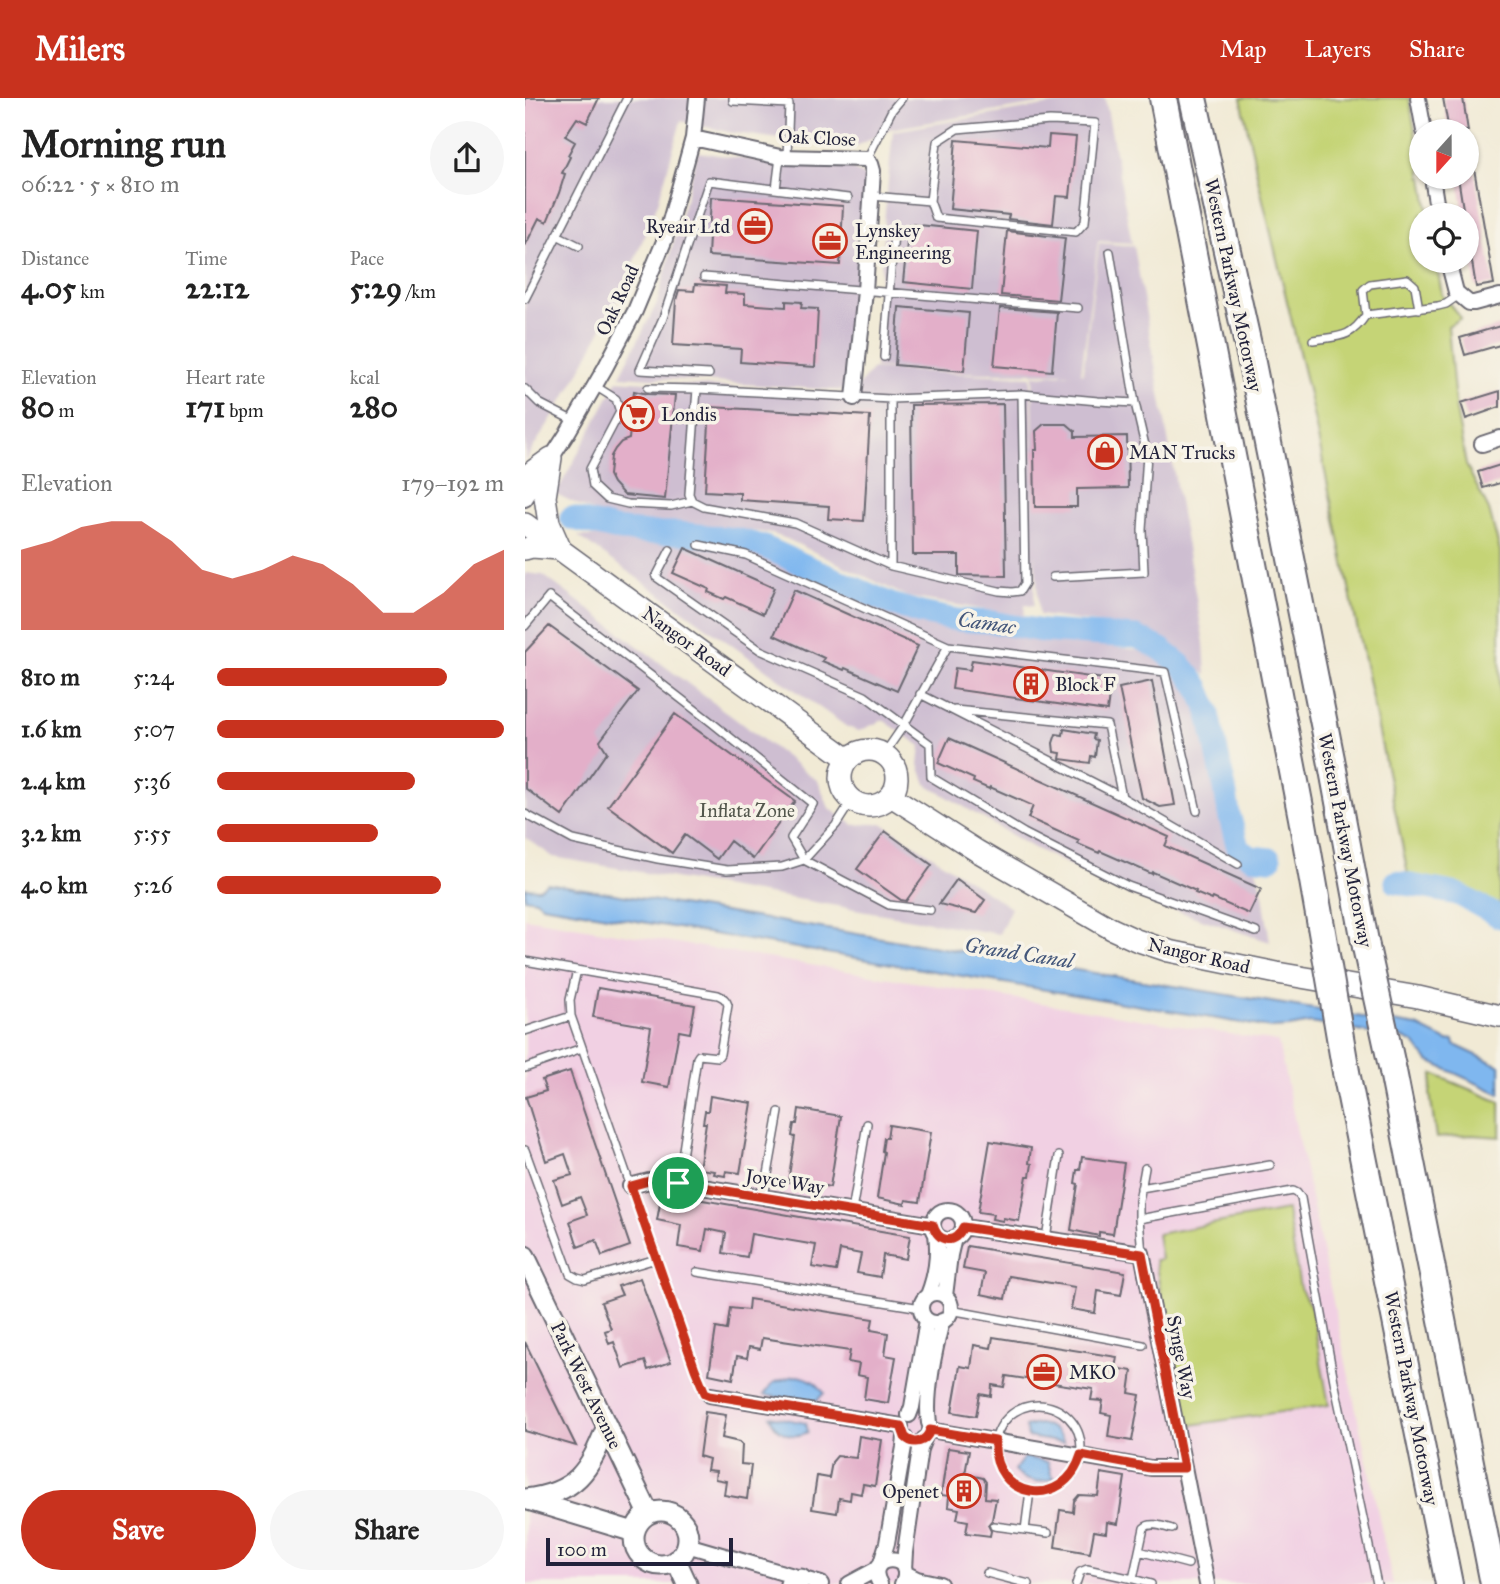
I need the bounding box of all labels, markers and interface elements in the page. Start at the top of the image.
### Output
text: Milers [35,29,125,69]
text: Map [1220,34,1267,64]
text: Layers [1305,34,1371,64]
text: Share [1409,34,1465,64]
north arrow [1409,119,1479,189]
map controls [1409,119,1479,273]
text: Morning run [21,121,226,167]
button: share [430,121,504,195]
street label: Oak Close [777,124,857,151]
text: 06:22 · 5 × 810 m [21,170,179,198]
street label: Western Parkway Motorway [1200,176,1268,395]
button: locate [1409,203,1479,273]
office icon: Ryeair Ltd [736,207,774,245]
place label: Ryeair Ltd [646,215,730,238]
place label: Lynskey Engineering [855,219,951,265]
office icon: Lynskey Engineering [811,222,849,260]
text: Distance [21,247,89,270]
text: Time [185,247,227,270]
text: Pace [350,247,384,270]
street label: Oak Road [591,261,644,339]
text: 4.05 [21,270,76,306]
text: 22:12 [185,270,249,306]
text: 5:29 [350,270,402,306]
text: km [76,280,105,303]
text: /km [402,280,436,303]
text: Elevation [21,366,96,389]
text: Heart rate [185,366,265,389]
text: kcal [350,366,380,389]
text: 80 [21,389,54,425]
text: 171 [185,389,225,425]
text: 280 [350,389,398,425]
supermarket icon: Londis [618,395,656,433]
text: m [54,399,74,422]
text: bpm [225,399,264,422]
place label: Londis [661,403,717,426]
shop icon: MAN Trucks [1086,433,1124,471]
place label: MAN Trucks [1129,441,1235,464]
text: Elevation [21,469,112,497]
text: 179–192 m [401,469,504,497]
street label: Nangor Road [637,601,736,682]
water label: Camac [956,606,1018,640]
text: 810 m [21,663,80,691]
text: 5:24 [133,663,174,691]
building icon: Block F [1012,665,1050,703]
place label: Block F [1055,673,1116,696]
text: 1.6 km [21,715,82,743]
text: 5:07 [133,715,175,743]
street label: Western Parkway Motorway [1313,731,1378,950]
text: 2.4 km [21,767,86,795]
text: 5:36 [133,767,170,795]
park label: Inflata Zone [699,799,795,822]
text: 3.2 km [21,819,81,847]
text: 5:55 [133,819,171,847]
text: 4.0 km [21,871,87,899]
text: 5:26 [133,871,173,899]
water label: Grand Canal [963,932,1078,975]
street label: Nangor Road [1145,933,1253,979]
pin [648,1153,708,1213]
icon: arrive [659,1164,697,1202]
street label: Joyce Way [742,1164,827,1200]
street label: Western Parkway Motorway [1379,1289,1444,1508]
street label: Synge Way [1161,1313,1201,1402]
street label: Park West Avenue [546,1318,627,1453]
office icon: MKO [1025,1353,1063,1391]
place label: MKO [1069,1361,1116,1384]
building icon: Openet [945,1472,983,1510]
place label: Openet [882,1480,939,1503]
button: Save [21,1490,256,1570]
button: Share [270,1490,504,1570]
scale bar [546,1535,733,1567]
text: 100 m [557,1538,607,1561]

